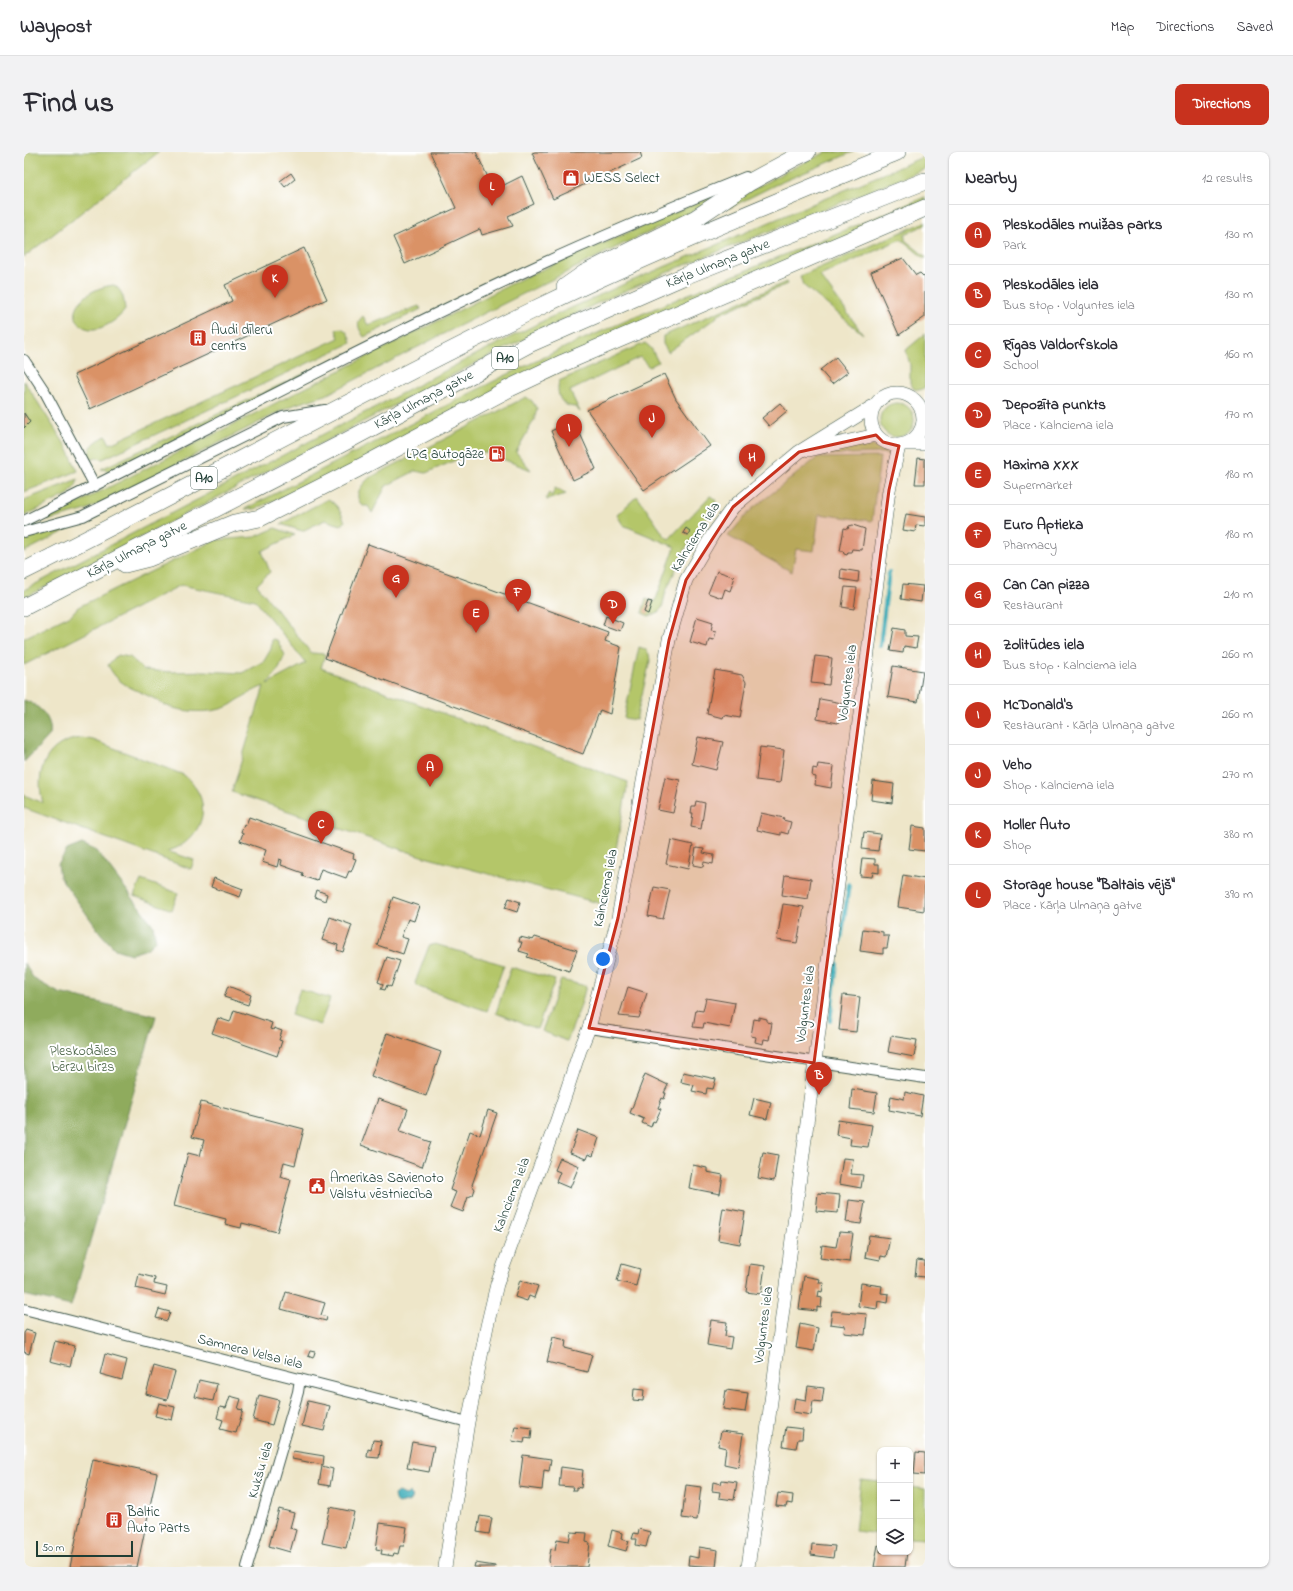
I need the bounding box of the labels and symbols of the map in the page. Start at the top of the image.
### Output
shop icon: WESS Select [561,168,581,188]
place label: WESS Select [584,168,660,189]
pin: L [479,173,505,206]
street label: Kārļa Ulmaņa gatve [663,233,774,295]
pin: K [262,265,288,298]
place label: Audi dīleru centrs [211,320,273,357]
building icon: Audi dīleru centrs [188,328,208,348]
road number: A10 [492,347,518,369]
street label: Kārļa Ulmaņa gatve [371,365,479,436]
pin: J [639,405,665,438]
pin: I [556,414,582,447]
place label: LPG autogāze [406,444,485,466]
fuel station icon: LPG autogāze [487,444,507,464]
pin: H [739,444,765,477]
road number: A10 [191,467,217,489]
street label: Kalnciema iela [666,498,726,576]
street label: Kārļa Ulmaņa gatve [83,515,192,585]
pin: G [383,565,409,598]
pin: F [505,579,531,612]
pin: D [600,591,626,624]
pin: E [463,600,489,633]
street label: Volguntes iela [833,643,864,724]
pin: A [417,754,443,787]
pin: C [308,811,334,844]
street label: Kalnciema iela [588,847,624,929]
your location [593,949,613,969]
street label: Volguntes iela [791,964,822,1045]
park label: Pleskodāles bērzu birzs [49,1041,117,1078]
pin: B [806,1062,832,1095]
street label: Kalnciema iela [488,1154,536,1236]
place label: Amerikas Savienoto Valstu vēstniecība [329,1168,444,1205]
public building icon: Amerikas Savienoto Valstu vēstniecība [307,1176,327,1196]
street label: Volguntes iela [749,1285,780,1366]
street label: Samnera Velsa iela [195,1329,305,1375]
street label: Kukšu iela [243,1439,279,1501]
place label: Baltic Auto Parts [126,1502,190,1539]
building icon: Baltic Auto Parts [104,1510,124,1530]
scale bar [36,1539,133,1558]

